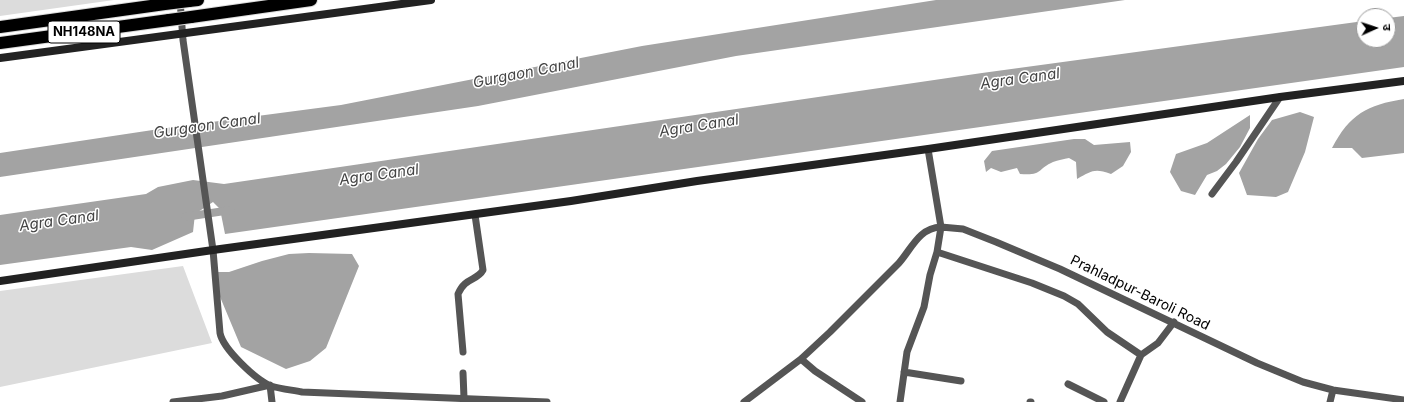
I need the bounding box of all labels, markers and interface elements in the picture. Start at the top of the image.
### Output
north arrow [1356,8,1396,48]
road number: NH148NA [48,21,120,43]
text: उ [1380,24,1394,31]
water label: Gurgaon Canal [471,54,581,92]
water label: Agra Canal [979,65,1061,93]
water label: Gurgaon Canal [152,110,262,142]
water label: Agra Canal [658,111,740,141]
water label: Agra Canal [338,161,420,189]
water label: Agra Canal [18,207,100,235]
street label: Prahladpur-Baroli Road [1068,252,1212,334]

